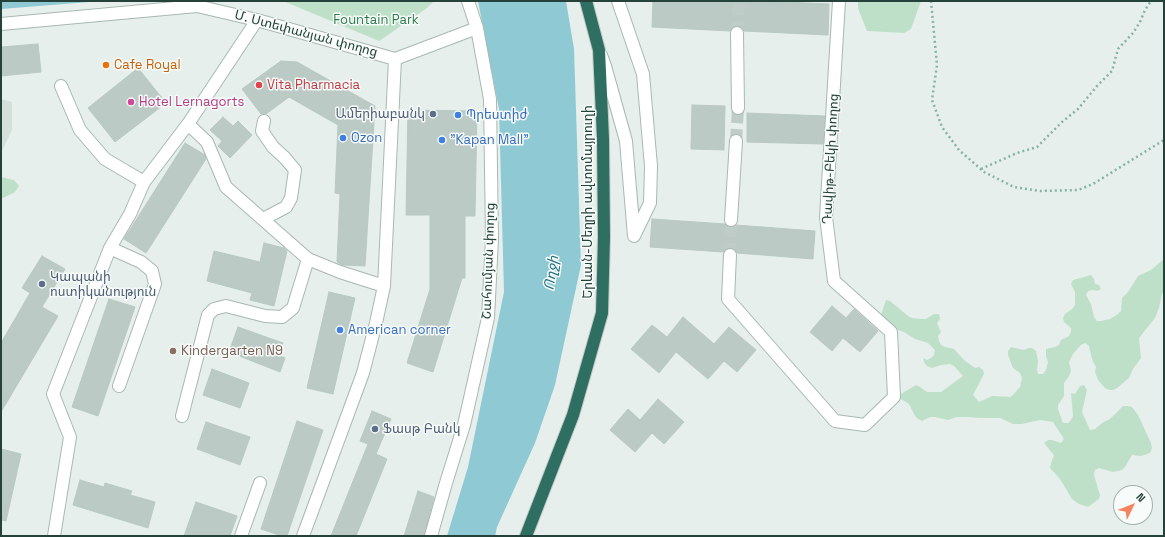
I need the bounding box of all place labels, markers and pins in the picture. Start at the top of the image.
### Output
place label: Cafe Royal [114,57,181,73]
marker: Cafe Royal [101,60,111,70]
place label: Vita Pharmacia [267,77,360,93]
marker: Vita Pharmacia [254,80,264,90]
place label: Hotel Lernagorts [139,94,244,110]
marker: Hotel Lernagorts [126,97,136,107]
place label: Ամերիաբանկ [336,106,425,122]
place label: Պրեստիժ [466,107,527,123]
marker: Ամերիաբանկ [428,109,438,119]
marker: Պրեստիժ [453,110,463,120]
place label: Ozon [351,130,382,146]
place label: "Kapan Mall" [450,132,529,148]
marker: Ozon [338,133,348,143]
marker: "Kapan Mall" [437,135,447,145]
place label: Կապանի ոստիկանություն [50,269,156,300]
marker: Կապանի ոստիկանություն [37,279,47,289]
place label: American corner [348,322,451,338]
marker: American corner [335,325,345,335]
place label: Kindergarten N9 [181,343,283,359]
marker: Kindergarten N9 [168,346,178,356]
place label: Ֆասթ Բանկ [383,421,460,437]
marker: Ֆասթ Բանկ [370,424,380,434]

